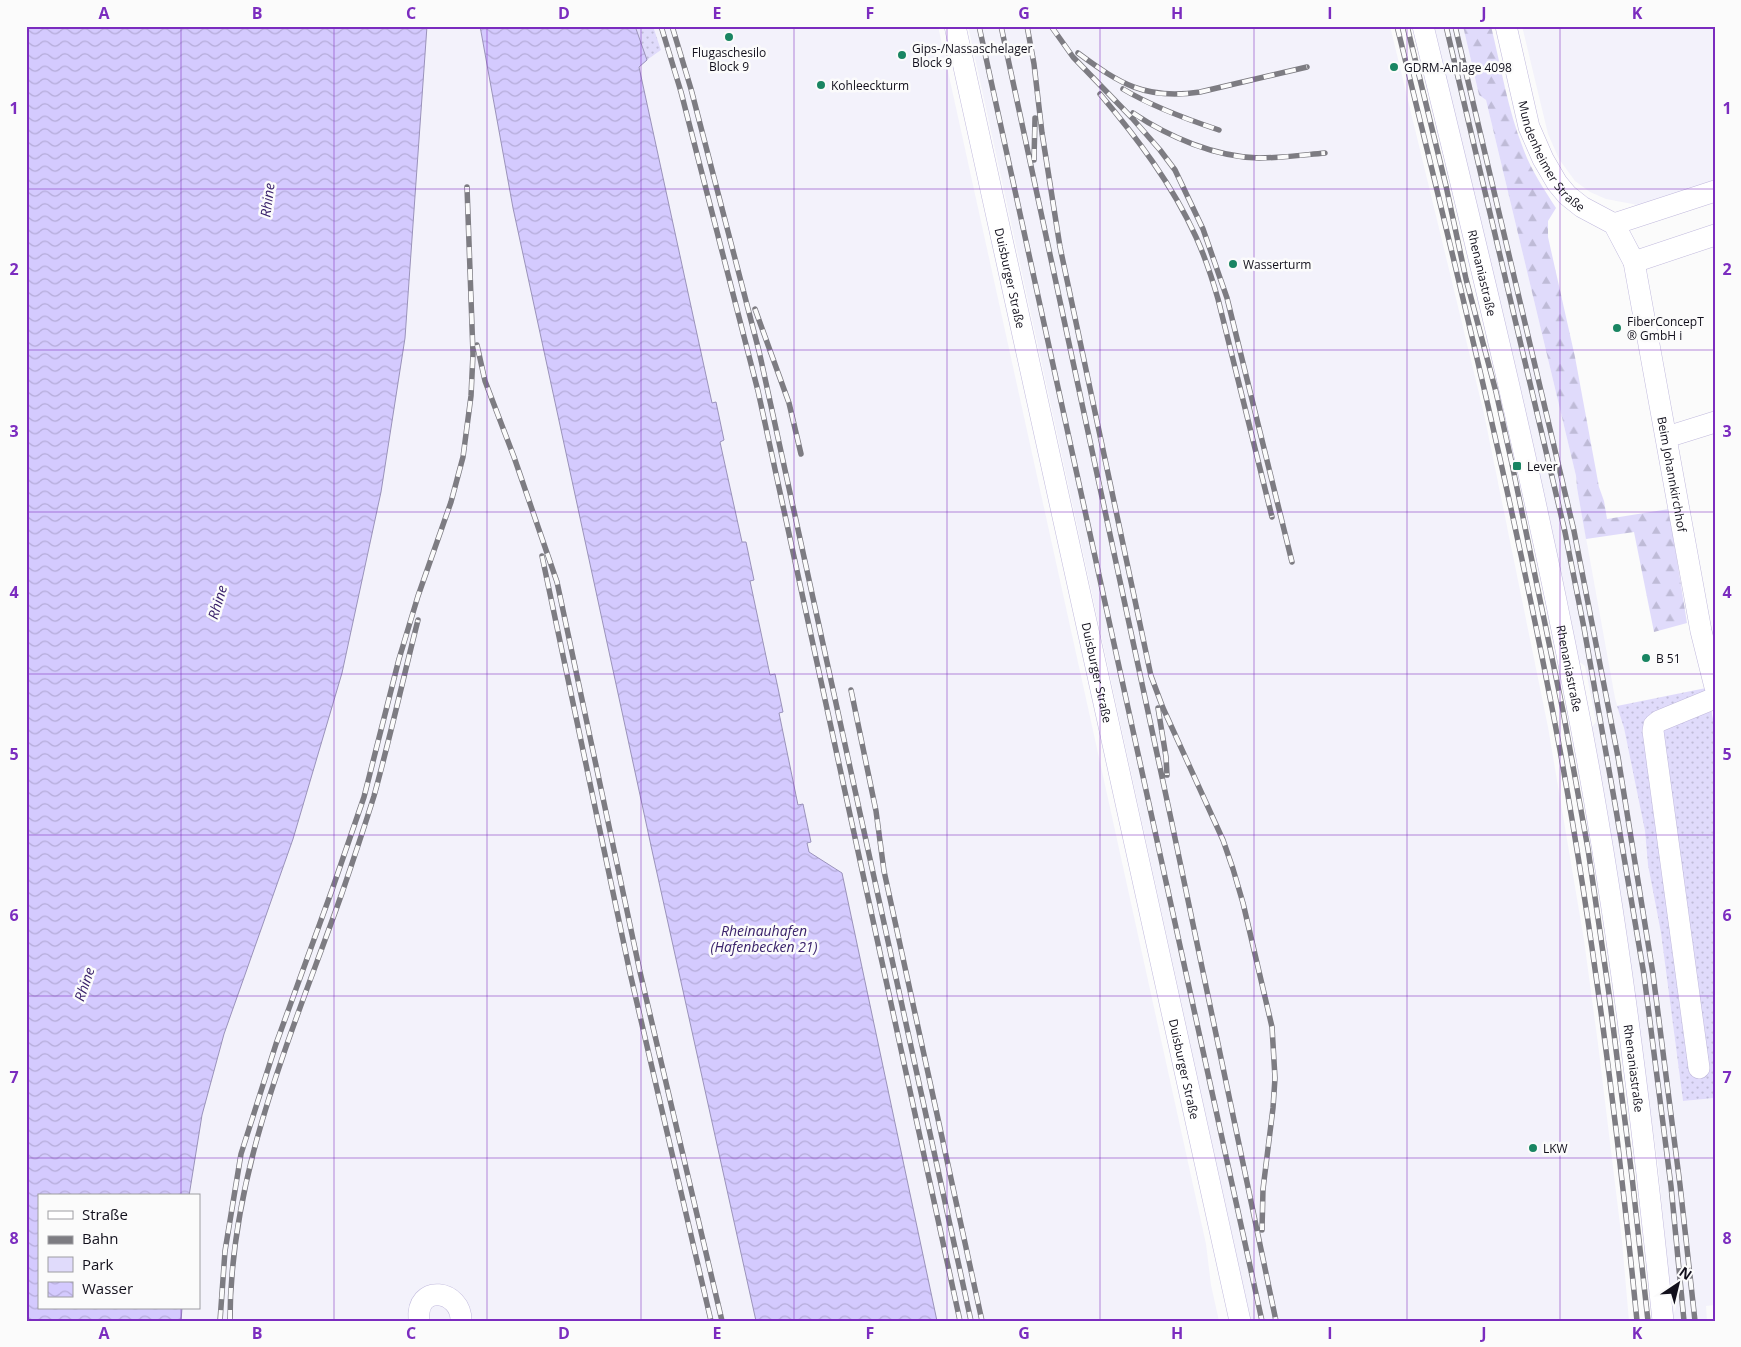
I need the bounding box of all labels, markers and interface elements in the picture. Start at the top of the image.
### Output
text: A [98,2,110,24]
text: B [252,2,262,24]
text: C [406,2,416,24]
text: D [558,2,570,24]
text: E [713,2,722,24]
text: F [866,2,874,24]
text: G [1018,2,1030,24]
text: H [1171,2,1183,24]
text: I [1327,2,1333,24]
text: J [1479,2,1487,24]
text: K [1632,2,1643,24]
marker: Flugaschesilo Block 9 [723,31,735,43]
place label: Gips-/Nassaschelager Block 9 [912,40,1032,71]
place label: Flugaschesilo Block 9 [692,44,766,75]
marker: Gips-/Nassaschelager Block 9 [896,49,908,61]
place label: GDRM-Anlage 4098 [1404,59,1512,76]
marker: GDRM-Anlage 4098 [1388,61,1400,73]
place label: Kohleeckturm [831,77,909,94]
marker: Kohleeckturm [815,79,827,91]
text: 1 [9,97,19,119]
text: 1 [1722,97,1732,119]
street label: Mundenheimer Straße [1515,99,1589,215]
water label: Rhine [255,182,279,218]
street label: Duisburger Straße [991,226,1030,330]
street label: Rhenaniastraße [1464,228,1501,318]
place label: Wasserturm [1243,256,1311,273]
text: 2 [9,258,19,280]
marker: Wasserturm [1227,258,1239,270]
text: 2 [1722,258,1732,280]
place label: FiberConcepT ® GmbH i [1627,313,1704,344]
marker: FiberConcepT ® GmbH i [1611,322,1623,334]
street label: Beim Johannkirchhof [1654,415,1692,534]
text: 3 [9,420,19,442]
text: 3 [1722,420,1732,442]
place label: Lever [1527,458,1558,475]
marker: Lever [1511,460,1523,472]
text: 4 [9,581,19,603]
text: 4 [1722,581,1732,603]
water label: Rhine [203,583,231,621]
street label: Duisburger Straße [1078,621,1117,725]
street label: Rhenaniastraße [1553,623,1587,714]
place label: B 51 [1656,650,1681,667]
marker: B 51 [1640,652,1652,664]
text: 5 [9,743,19,765]
text: 5 [1722,743,1732,765]
text: 6 [9,904,19,926]
text: 6 [1722,904,1732,926]
water label: Rheinauhafen (Hafenbecken 21) [710,921,818,956]
water label: Rhine [69,965,99,1003]
street label: Duisburger Straße [1165,1017,1204,1121]
street label: Rhenaniastraße [1620,1023,1648,1113]
text: 7 [9,1066,19,1088]
text: 7 [1722,1066,1732,1088]
place label: LKW [1543,1140,1568,1157]
marker: LKW [1527,1142,1539,1154]
legend [38,1194,200,1310]
text: Straße [82,1204,128,1224]
text: 8 [9,1227,19,1249]
text: 8 [1722,1227,1732,1249]
text: Bahn [82,1228,118,1248]
text: Park [82,1254,113,1274]
north arrow [1654,1260,1704,1310]
text: N [1676,1262,1696,1284]
text: Wasser [82,1278,133,1298]
text: A [98,1322,110,1344]
text: B [252,1322,262,1344]
text: C [406,1322,416,1344]
text: D [558,1322,570,1344]
text: E [713,1322,722,1344]
text: F [866,1322,874,1344]
text: G [1018,1322,1030,1344]
text: H [1171,1322,1183,1344]
text: I [1327,1322,1333,1344]
text: J [1479,1322,1487,1344]
text: K [1632,1322,1643,1344]

